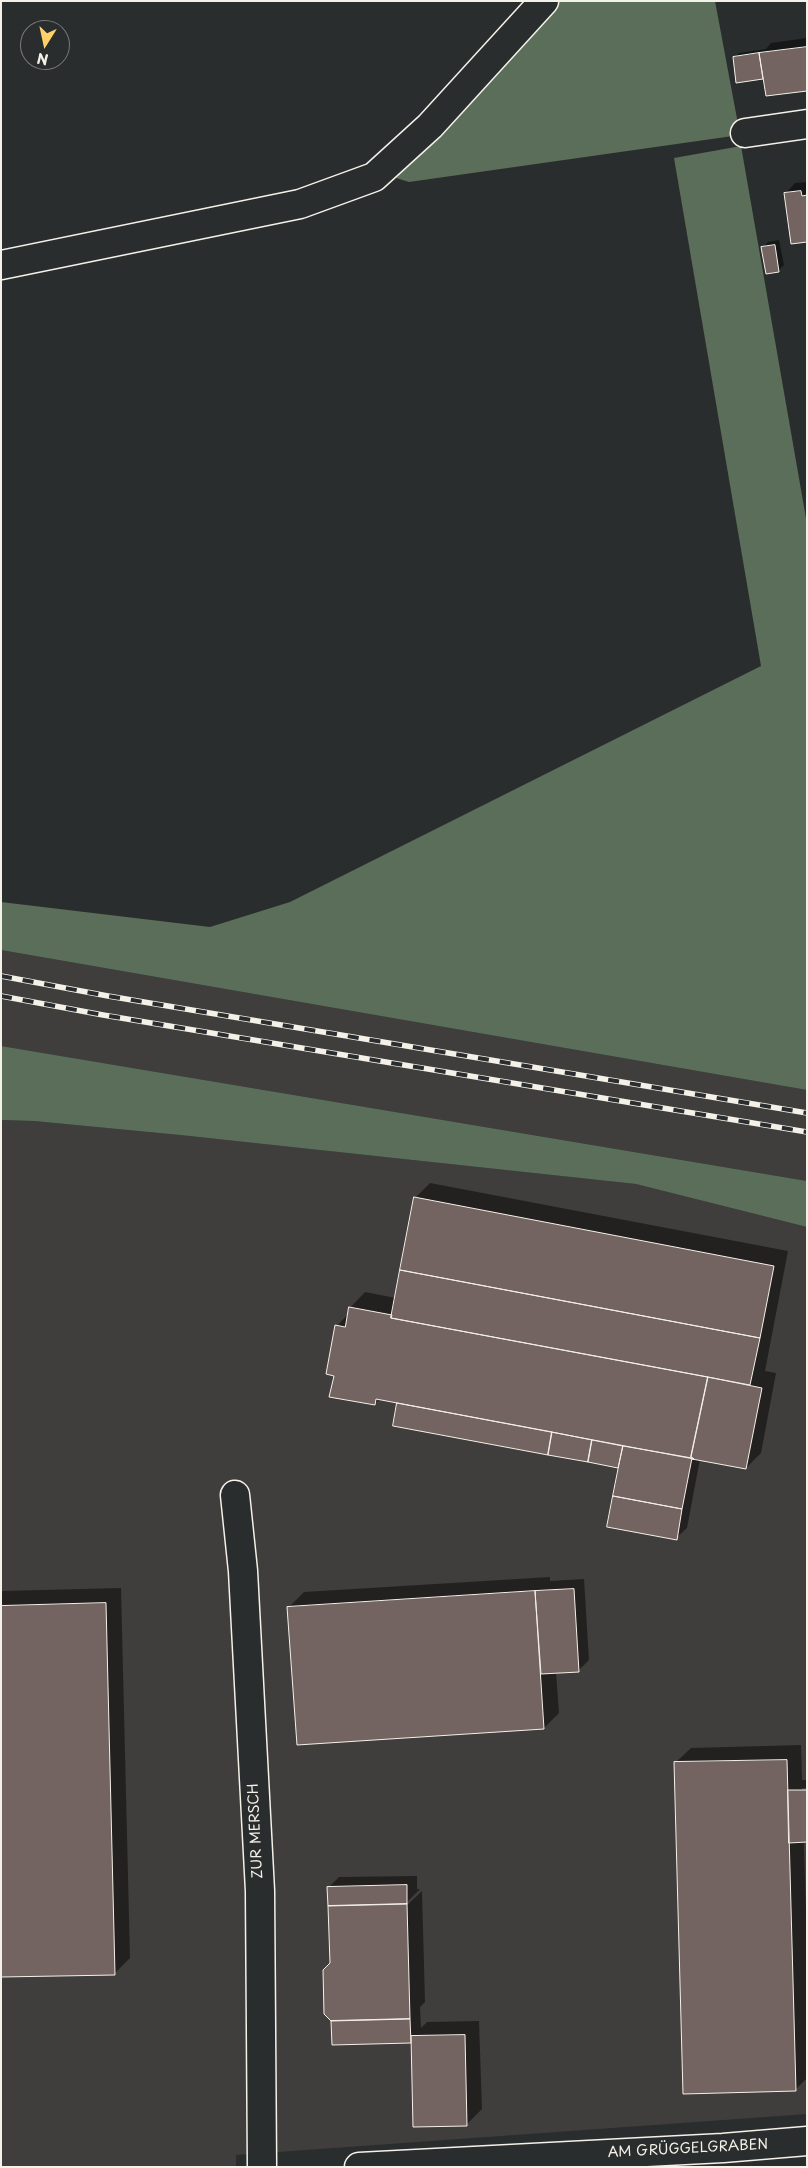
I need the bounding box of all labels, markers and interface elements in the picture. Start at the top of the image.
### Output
north arrow [20,20,70,70]
text: N [35,48,50,71]
street label: ZUR MERSCH [245,1783,267,1879]
street label: AM GRÜGGELGRABEN [607,2136,769,2162]

